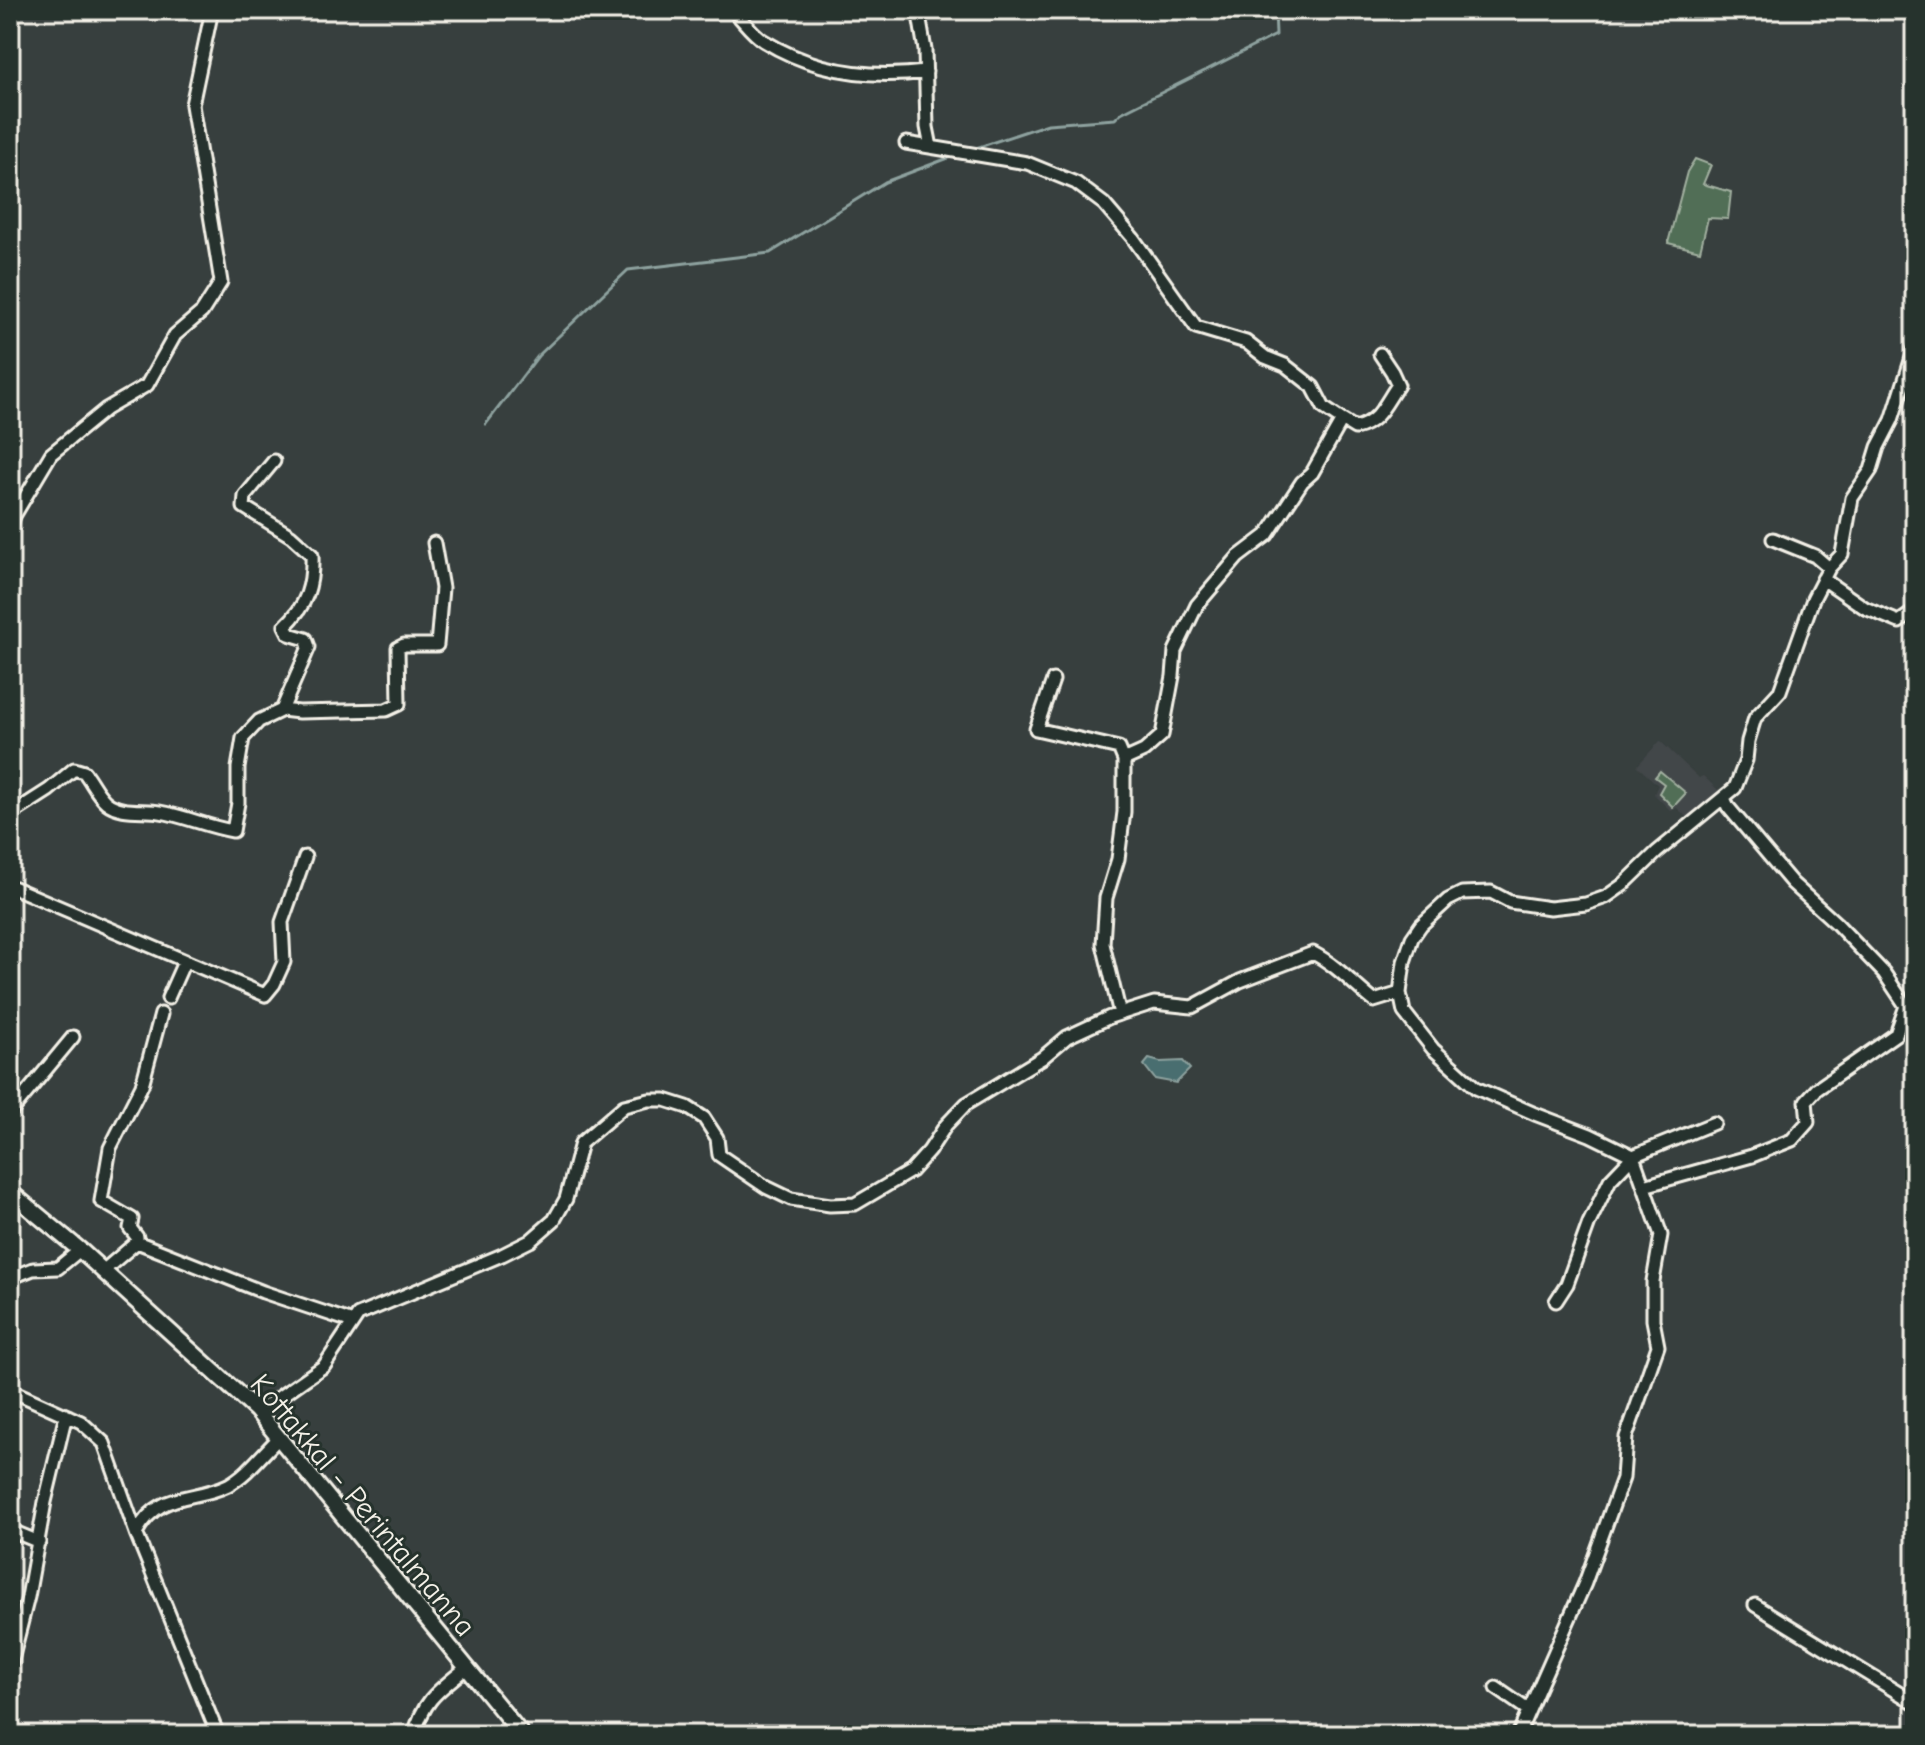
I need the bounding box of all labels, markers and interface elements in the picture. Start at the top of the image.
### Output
street label: Kottakkal - Perintalmanna [243,1367,483,1643]

